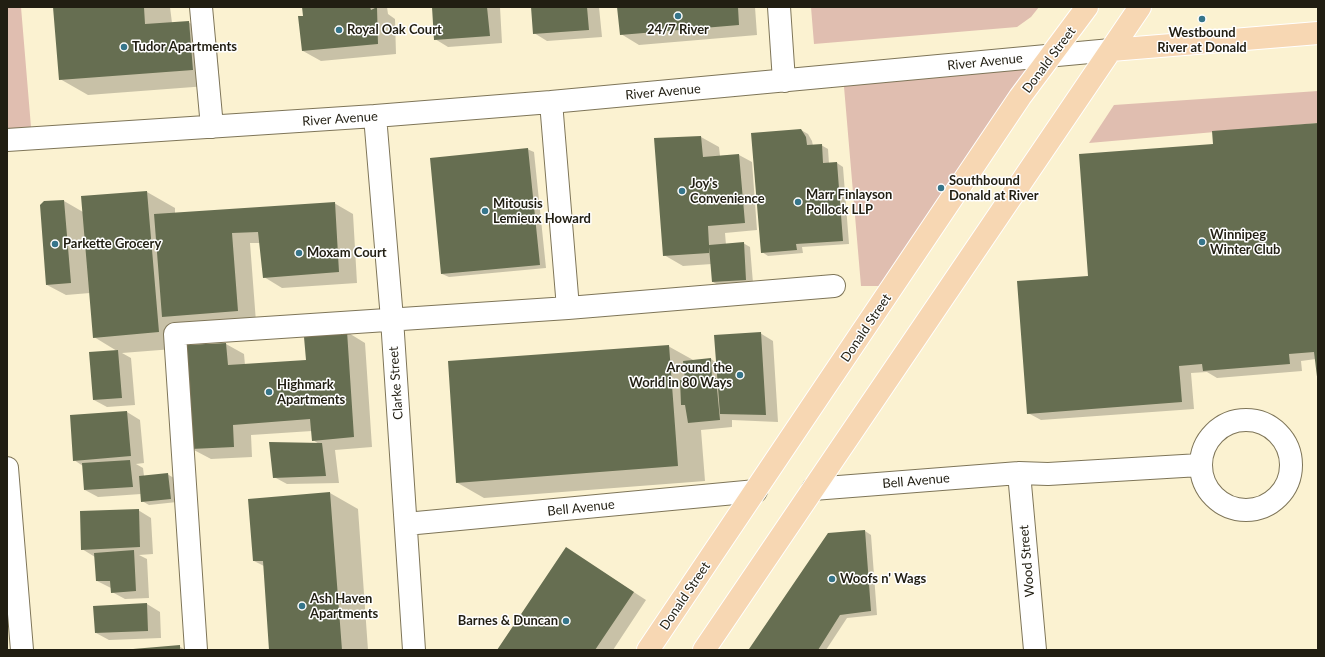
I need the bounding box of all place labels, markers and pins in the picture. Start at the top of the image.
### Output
marker: 24/7 River [673,11,683,21]
marker: Westbound River at Donald [1197,14,1207,24]
place label: Royal Oak Court [347,22,442,38]
place label: 24/7 River [647,22,709,38]
marker: Royal Oak Court [334,25,344,35]
place label: Westbound River at Donald [1157,25,1247,56]
place label: Tudor Apartments [132,39,237,55]
marker: Tudor Apartments [119,42,129,52]
place label: Southbound Donald at River [949,173,1038,204]
place label: Joy's Convenience [690,176,765,207]
marker: Southbound Donald at River [936,183,946,193]
marker: Joy's Convenience [677,186,687,196]
place label: Marr Finlayson Pollock LLP [806,187,892,218]
place label: Mitousis Lemieux Howard [493,196,591,227]
marker: Marr Finlayson Pollock LLP [793,197,803,207]
marker: Mitousis Lemieux Howard [480,206,490,216]
place label: Winnipeg Winter Club [1210,227,1280,258]
place label: Parkette Grocery [63,236,161,252]
marker: Winnipeg Winter Club [1197,237,1207,247]
marker: Parkette Grocery [50,239,60,249]
place label: Moxam Court [307,245,387,261]
marker: Moxam Court [294,248,304,258]
place label: Around the World in 80 Ways [629,360,732,391]
marker: Around the World in 80 Ways [735,370,745,380]
place label: Highmark Apartments [277,377,345,408]
marker: Highmark Apartments [264,387,274,397]
place label: Woofs n' Wags [840,571,926,587]
marker: Woofs n' Wags [827,574,837,584]
place label: Ash Haven Apartments [310,591,378,622]
marker: Ash Haven Apartments [297,601,307,611]
place label: Barnes & Duncan [458,613,558,629]
marker: Barnes & Duncan [561,616,571,626]

